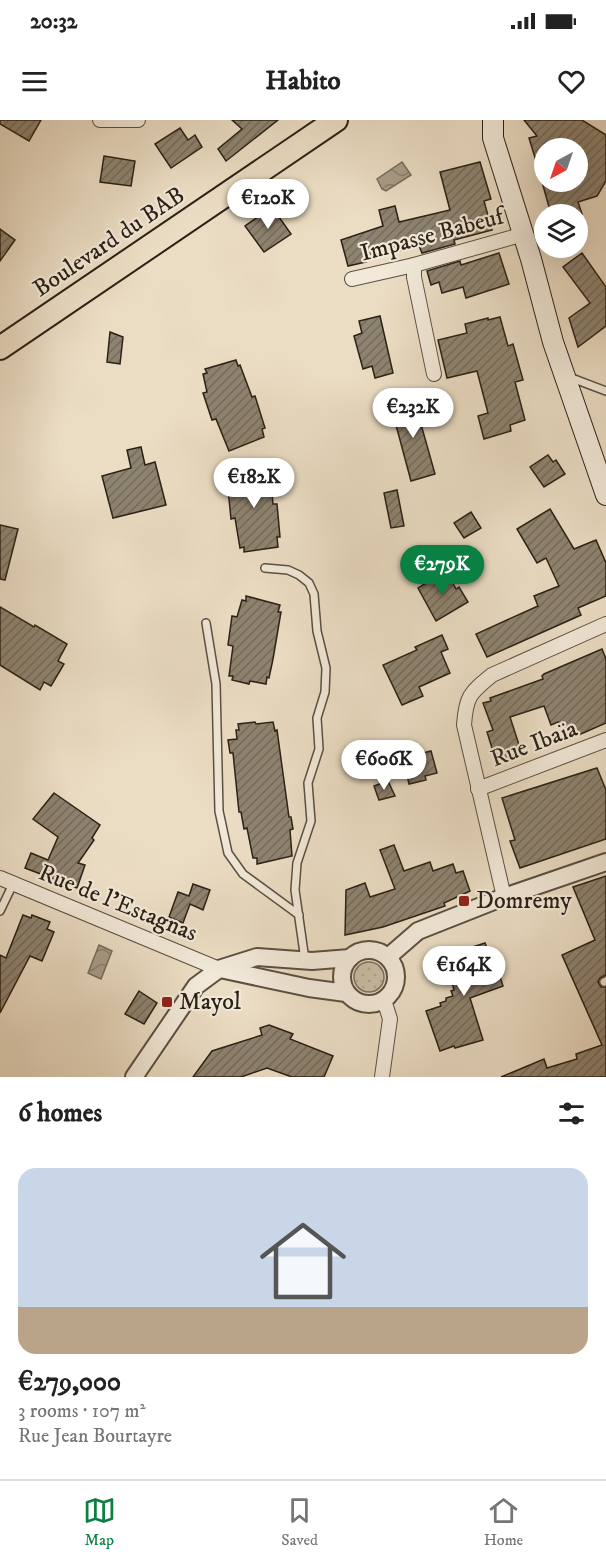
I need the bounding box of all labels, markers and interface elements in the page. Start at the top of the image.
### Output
text: 20:32 [30,8,77,35]
text: Habito [265,64,341,98]
icon: menu [18,65,51,98]
icon: heart [555,65,588,98]
north arrow [534,138,588,192]
map controls [534,138,588,258]
pin: €120K [226,179,310,230]
street label: Boulevard du BAB [27,180,191,304]
text: €120K [241,186,295,211]
street label: Impasse Babeuf [357,201,510,269]
button: layers [534,204,588,258]
pin: €232K [371,388,455,439]
text: €232K [387,395,439,420]
pin: €182K [212,458,296,509]
text: €182K [228,465,280,490]
pin: €279K [400,545,484,596]
text: €279K [414,552,470,577]
street label: Rue Ibaïa [486,714,582,774]
pin: €606K [342,740,426,791]
text: €606K [355,747,413,772]
street label: Rue de l'Estagnas [34,858,202,948]
place label: Domremy [476,886,572,916]
marker: Domremy [457,894,471,908]
pin: €164K [422,946,506,997]
text: €164K [437,953,491,978]
place label: Mayol [179,987,242,1017]
marker: Mayol [160,995,174,1009]
text: 6 homes [18,1097,102,1130]
icon: filters [555,1097,588,1130]
icon: home [249,1207,357,1315]
text: €279,000 [18,1366,121,1399]
text: 3 rooms · 107 m² [18,1399,146,1424]
text: Rue Jean Bourtayre [18,1424,172,1449]
tab: Map [83,1494,116,1550]
tab: Saved [281,1494,318,1550]
tab: Home [484,1494,523,1550]

